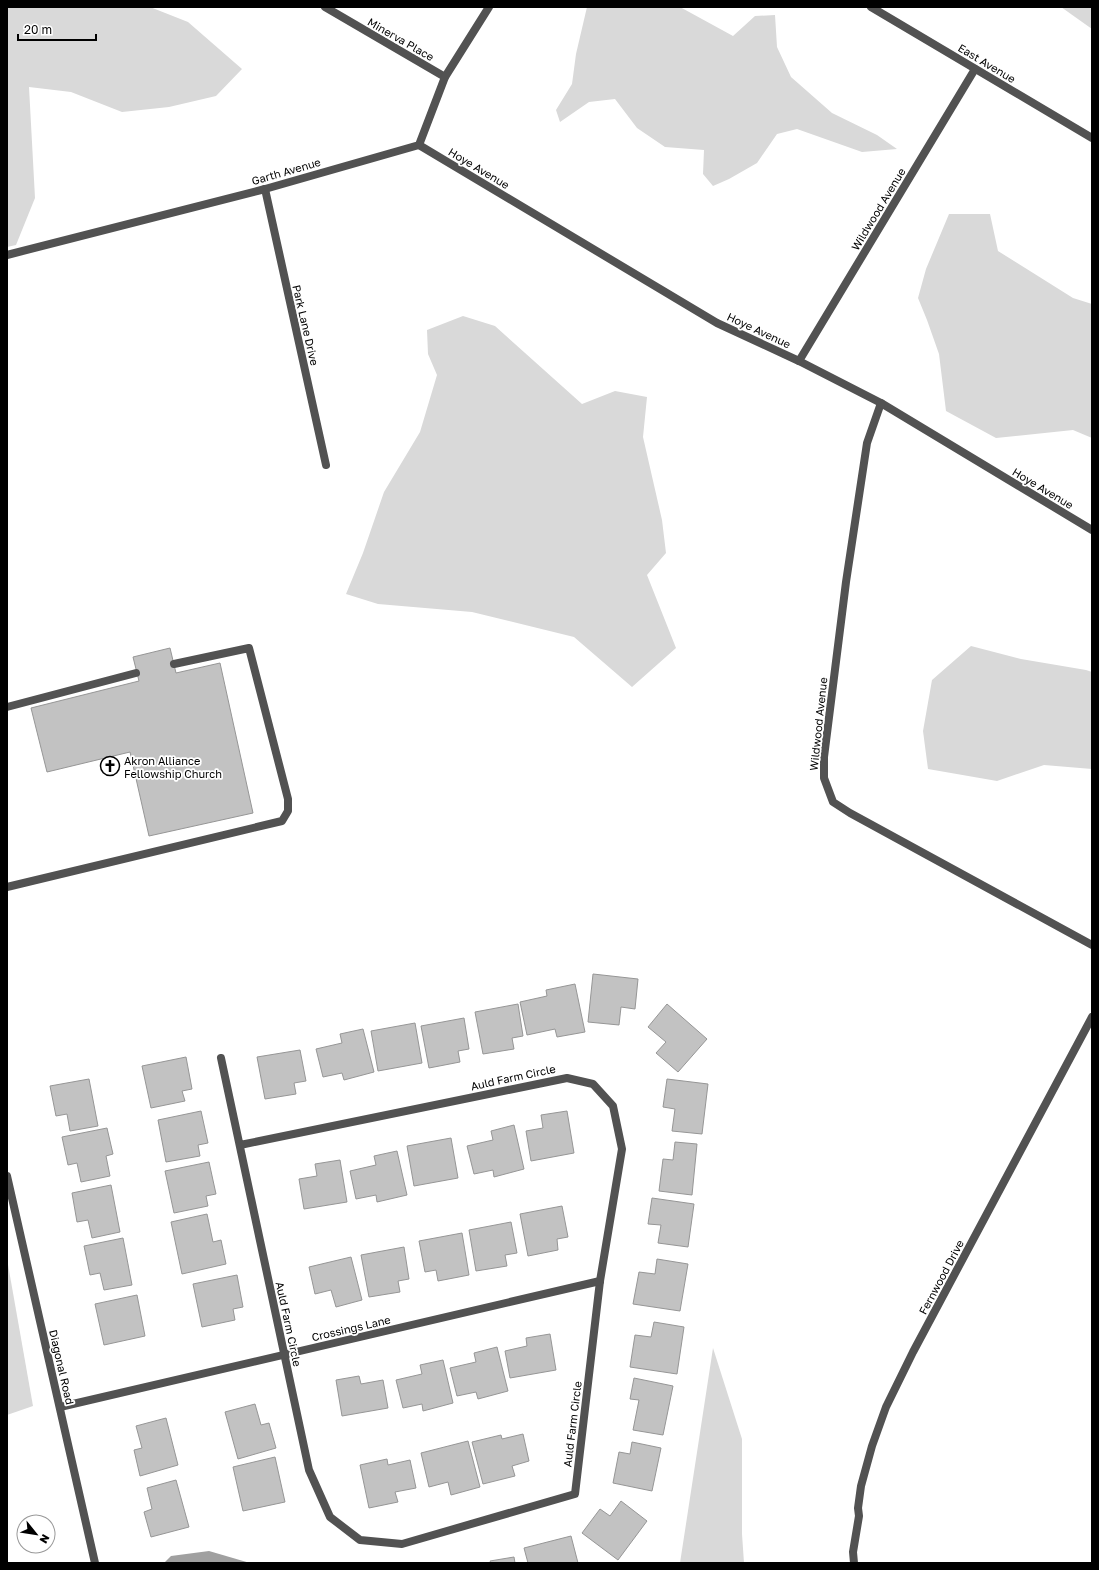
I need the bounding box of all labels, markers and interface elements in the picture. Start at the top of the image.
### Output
street label: Minerva Place [366,15,436,63]
scale bar [18,16,96,42]
text: 20 m [24,22,52,37]
street label: East Avenue [956,41,1018,85]
street label: Hoye Avenue [446,145,512,191]
street label: Garth Avenue [250,155,322,187]
street label: Wildwood Avenue [848,165,908,253]
street label: Park Lane Drive [290,283,322,367]
street label: Hoye Avenue [725,310,793,350]
street label: Hoye Avenue [1010,465,1076,511]
street label: Wildwood Avenue [807,677,829,771]
place label: Akron Alliance Fellowship Church [124,754,222,780]
church icon: Akron Alliance Fellowship Church [99,755,121,777]
street label: Auld Farm Circle [469,1062,557,1092]
street label: Fernwood Drive [916,1238,966,1316]
street label: Auld Farm Circle [274,1280,304,1368]
street label: Crossings Lane [310,1313,392,1343]
street label: Diagonal Road [47,1328,77,1406]
street label: Auld Farm Circle [560,1380,584,1468]
north arrow [16,1514,56,1554]
text: N [37,1532,53,1546]

